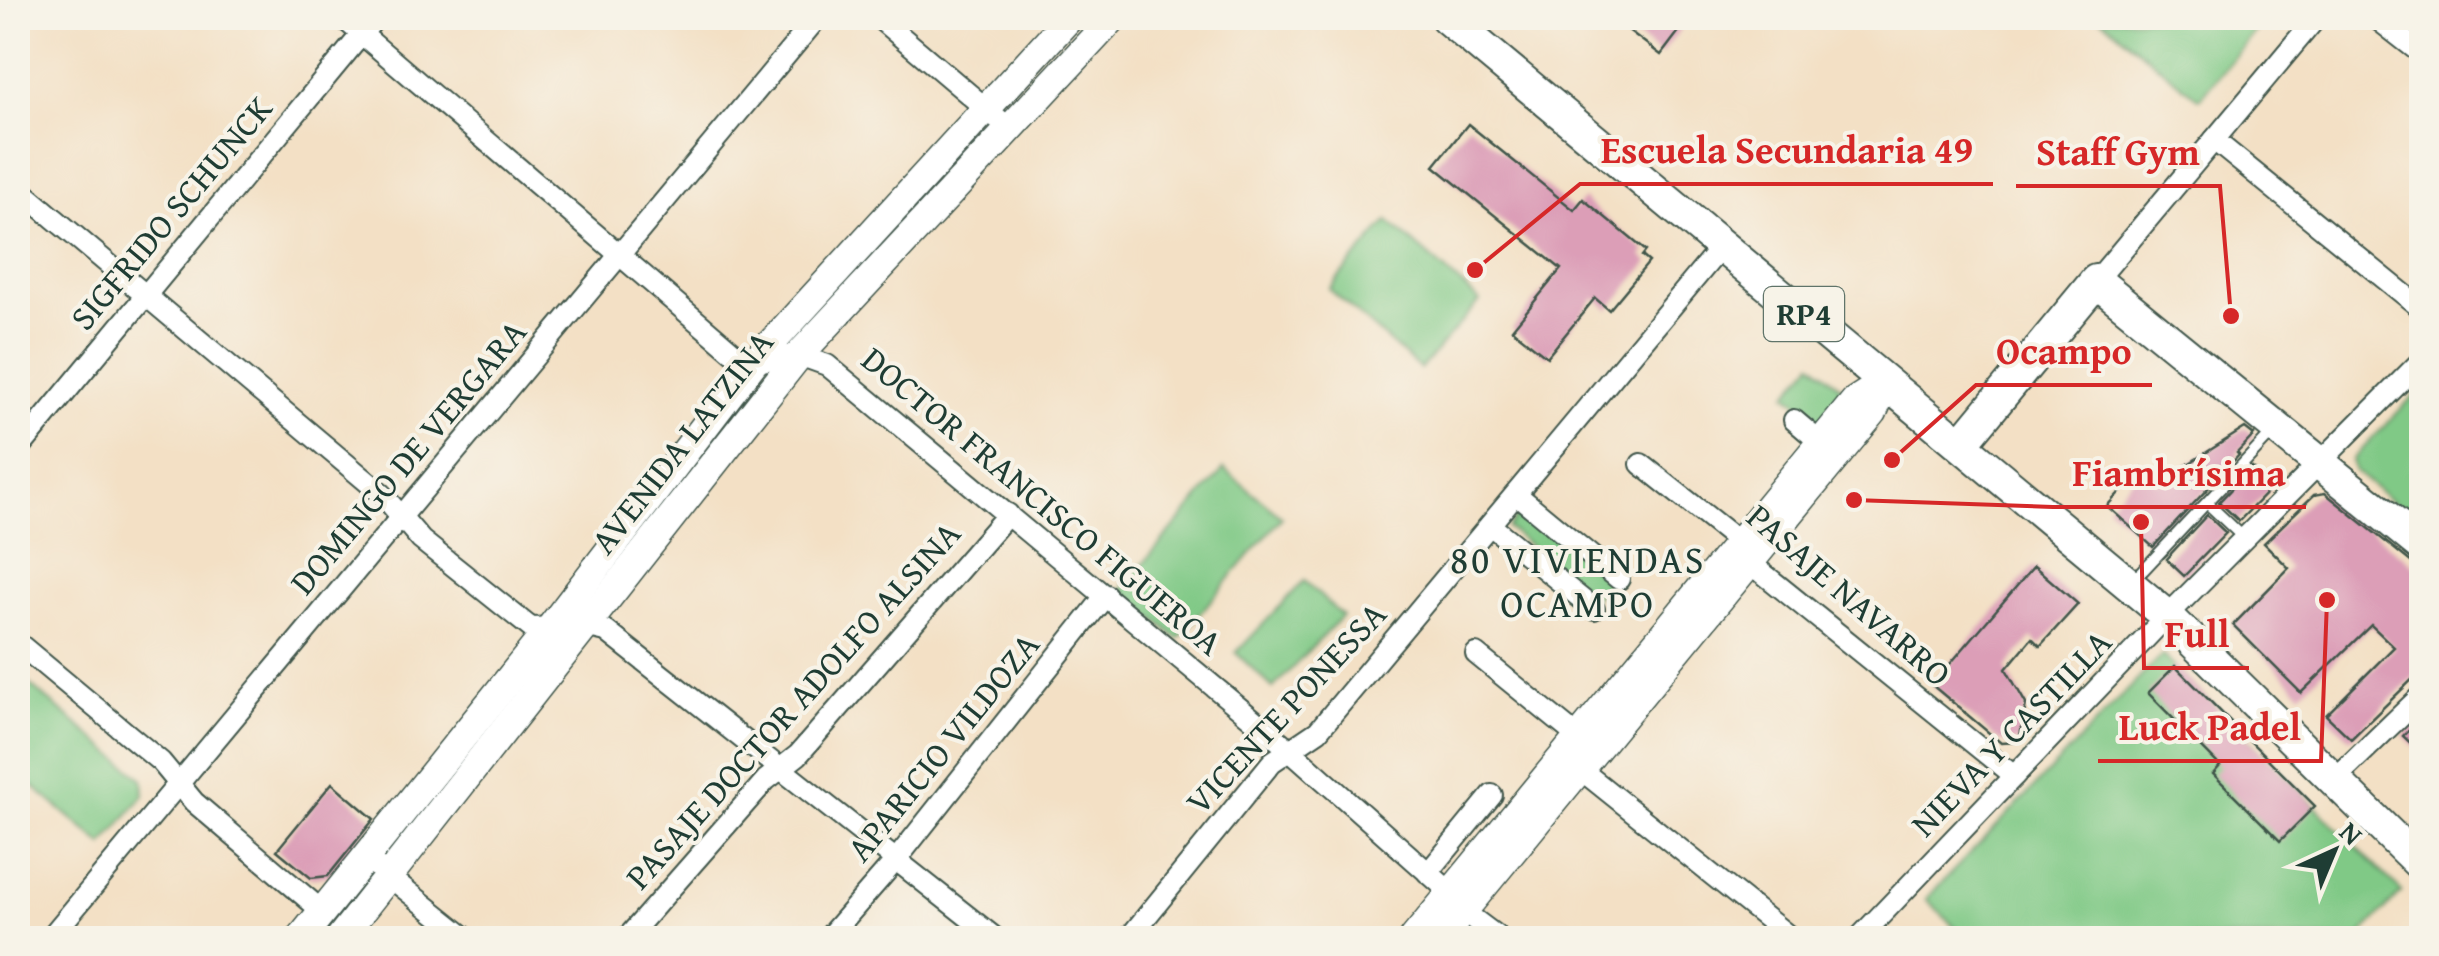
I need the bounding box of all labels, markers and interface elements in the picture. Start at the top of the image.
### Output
street label: SIGFRIDO SCHUNCK [57,84,284,341]
callout: Escuela Secundaria 49 [1580,116,1993,184]
callout: Staff Gym [2016,118,2220,186]
text: Escuela Secundaria 49 [1601,121,1973,177]
text: Staff Gym [2036,123,2200,179]
road number: RP4 [1764,287,1844,341]
street label: DOMINGO DE VERGARA [277,308,538,605]
callout: Ocampo [1976,317,2152,385]
street label: AVENIDA LATZINA [578,319,785,564]
text: Ocampo [1996,322,2132,378]
street label: DOCTOR FRANCISCO FIGUEROA [851,334,1234,667]
callout: Fiambrísima [2053,439,2306,507]
text: Fiambrísima [2072,444,2286,500]
street label: PASAJE NAVARRO [1736,491,1963,698]
street label: PASAJE DOCTOR ADOLFO ALSINA [613,509,972,900]
district label: 80 VIVIENDAS OCAMPO [1450,531,1706,631]
street label: VICENTE PONESSA [1173,590,1398,825]
callout: Full [2144,600,2249,668]
text: Full [2164,605,2230,661]
street label: NIEVA Y CASTILLA [1898,618,2123,848]
street label: APARICIO VILDOZA [834,621,1051,872]
callout: Luck Padel [2098,693,2321,761]
text: Luck Padel [2119,698,2301,754]
north arrow [2284,801,2384,901]
text: N [2331,811,2373,854]

